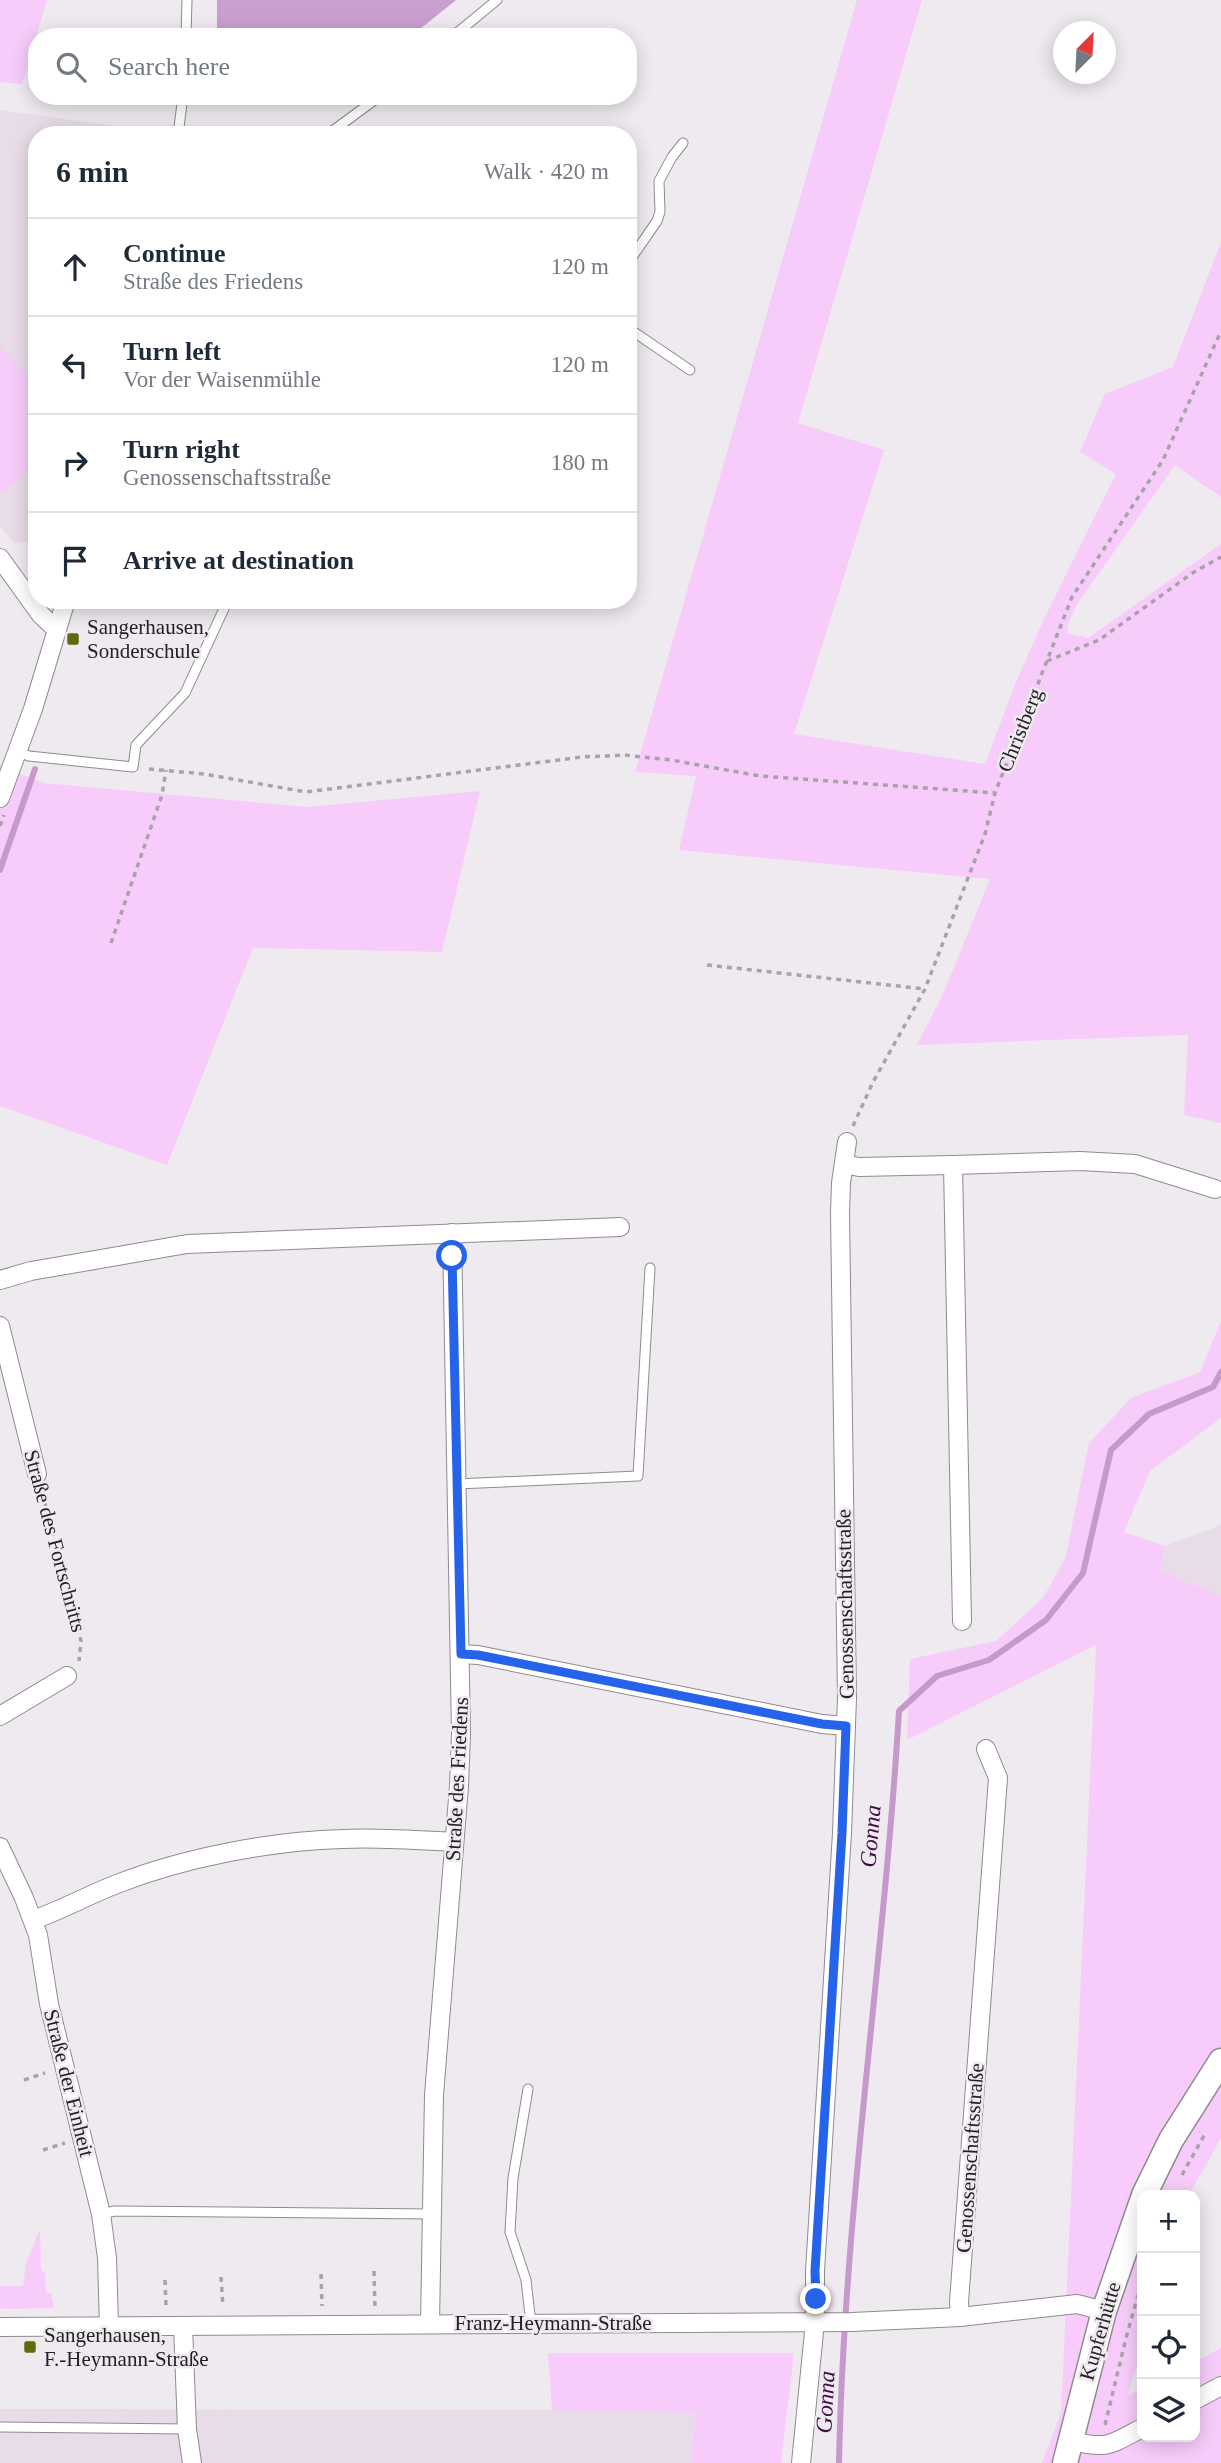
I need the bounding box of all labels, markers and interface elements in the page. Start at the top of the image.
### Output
north arrow [1053,21,1116,84]
search box [28,28,637,105]
icon: search [52,48,90,86]
text: Search here [108,52,230,81]
text: 6 min [56,155,129,188]
text: Walk · 420 m [484,159,609,184]
text: Continue [123,239,226,268]
icon: ahead [56,248,94,286]
text: 120 m [551,254,609,279]
text: Straße des Friedens [123,269,303,294]
text: Turn left [123,337,221,366]
icon: left [56,346,94,384]
text: 120 m [551,352,609,377]
text: Vor der Waisenmühle [123,367,321,392]
text: Turn right [123,435,240,464]
icon: right [56,444,94,482]
text: 180 m [551,450,609,475]
text: Genossenschaftsstraße [123,465,331,490]
icon: arrive [56,542,94,580]
text: Arrive at destination [123,546,354,575]
place label: Sangerhausen, Sonderschule [87,615,209,663]
marker: Sangerhausen, Sonderschule [65,631,81,647]
street label: Christberg [992,684,1048,775]
route start [436,1240,467,1271]
street label: Straße des Fortschritts [19,1447,91,1635]
street label: Genossenschaftsstraße [831,1509,859,1699]
street label: Straße des Friedens [441,1696,473,1862]
water label: Gonna [855,1804,886,1868]
street label: Straße der Einheit [39,2007,99,2160]
street label: Genossenschaftsstraße [951,2062,989,2254]
map controls [1137,2190,1200,2442]
button: + [1137,2190,1200,2253]
button: − [1137,2253,1200,2316]
street label: Kupferhütte [1074,2279,1126,2383]
route end [800,2283,831,2314]
street label: Franz-Heymann-Straße [454,2311,652,2335]
button: locate [1137,2316,1200,2379]
place label: Sangerhausen, F.-Heymann-Straße [44,2323,209,2371]
marker: Sangerhausen, F.-Heymann-Straße [22,2339,38,2355]
water label: Gonna [811,2370,840,2434]
button: layers [1137,2379,1200,2442]

